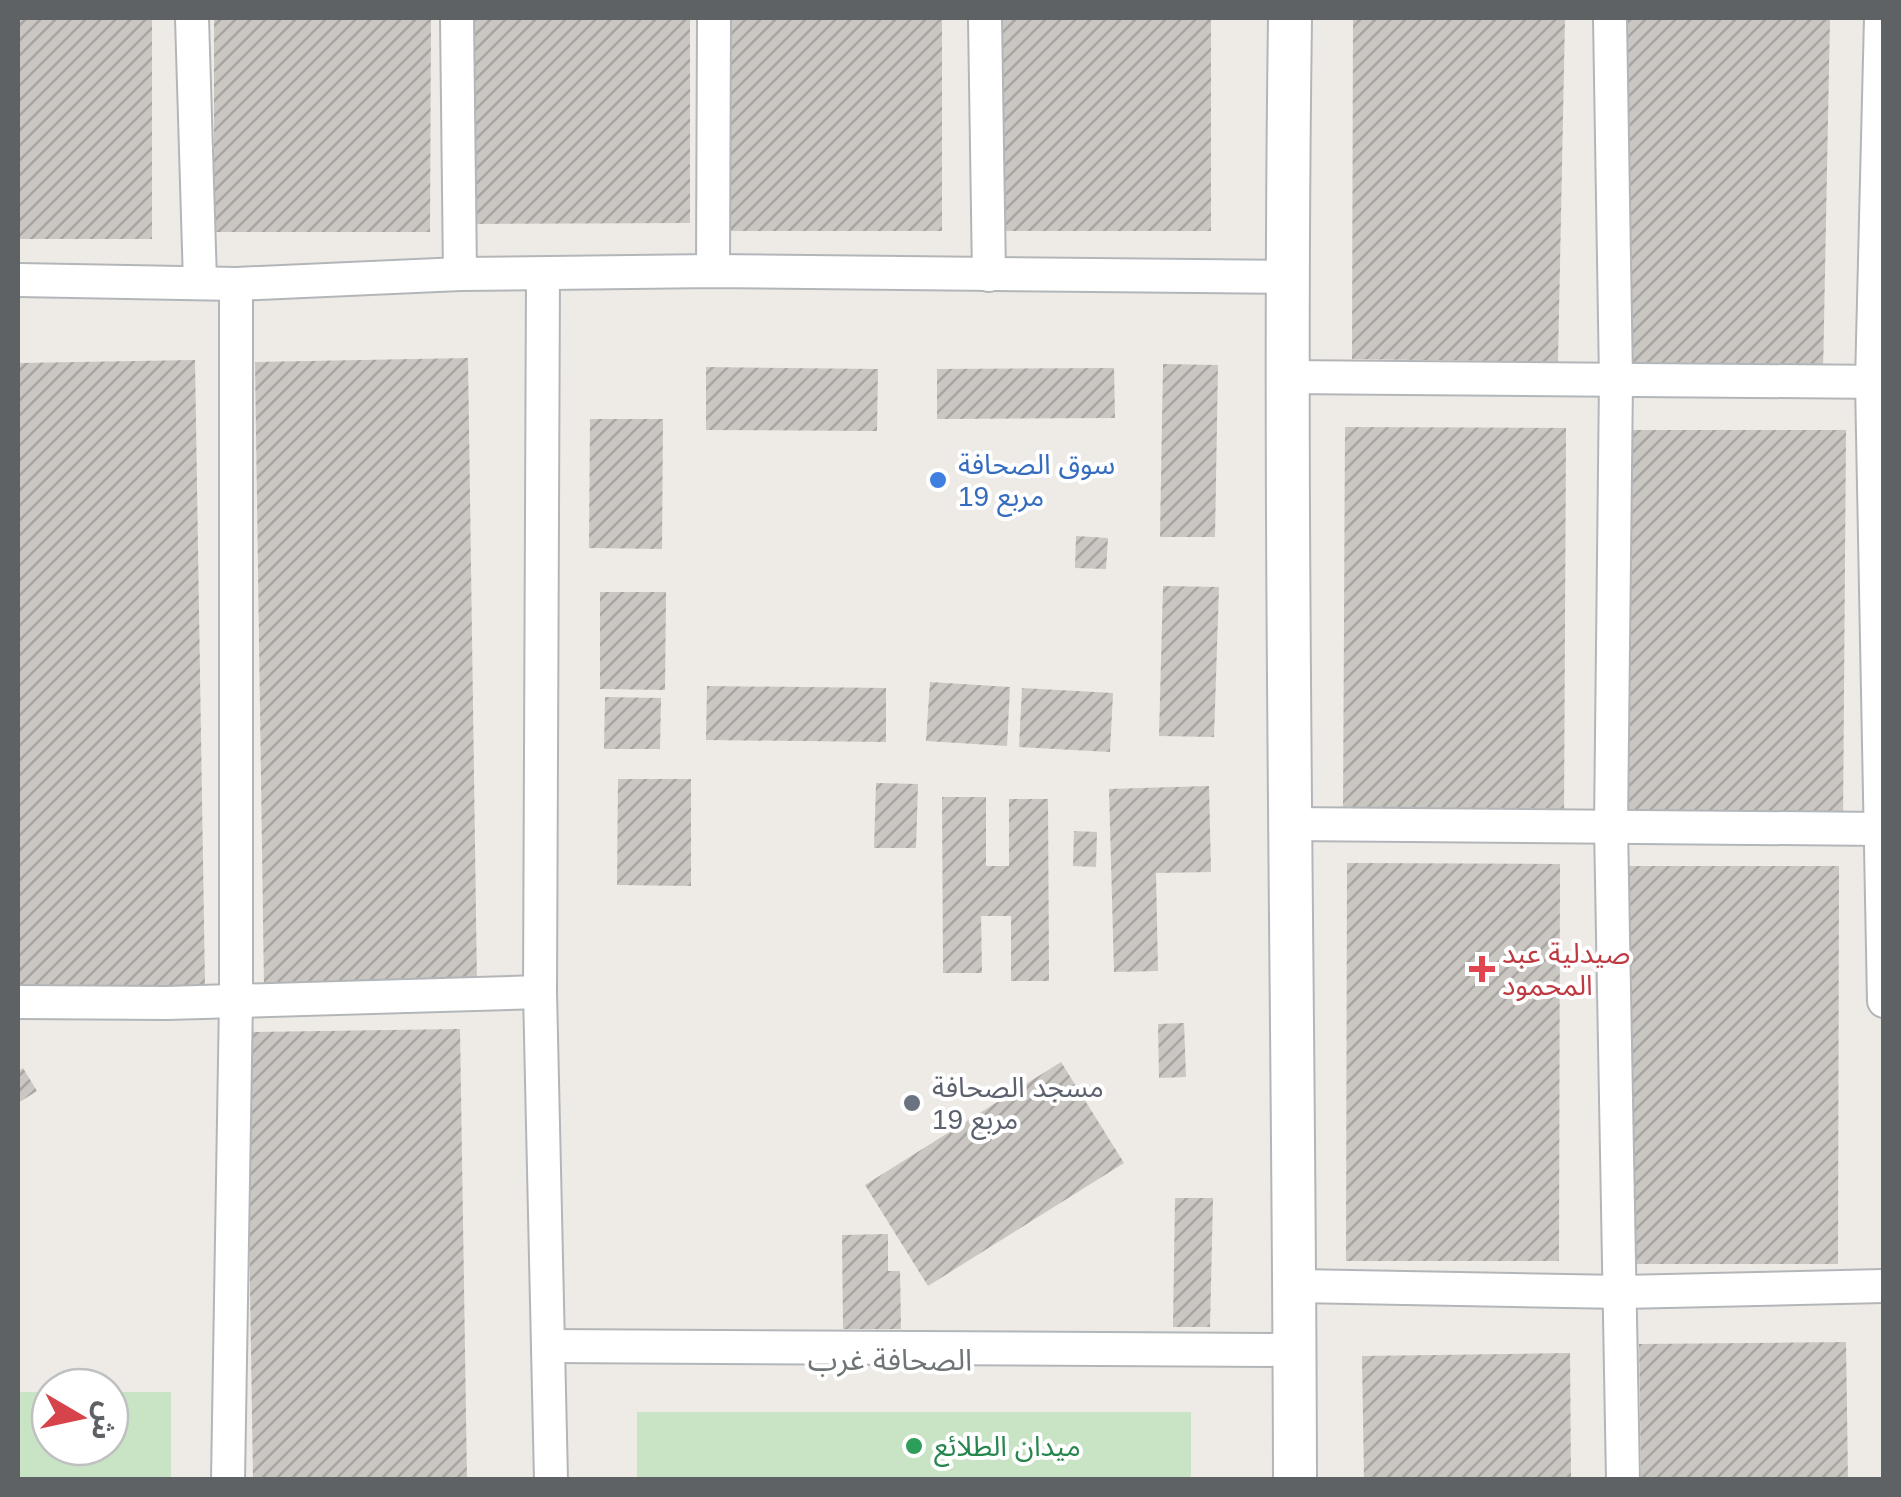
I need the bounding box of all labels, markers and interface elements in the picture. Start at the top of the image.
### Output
place label: سوق الصحافة مربع 19 [958,449,1115,517]
marker: سوق الصحافة مربع 19 [927,469,949,491]
place label: صيدلية عبد المحمود [1502,938,1630,1002]
marker: صيدلية عبد المحمود [1471,958,1493,980]
place label: مسجد الصحافة مربع 19 [932,1072,1104,1140]
marker: مسجد الصحافة مربع 19 [901,1092,923,1114]
district label: الصحافة غرب [808,1343,972,1377]
north arrow [30,1367,130,1467]
text: ش [86,1399,123,1442]
place label: ميدان الطلائع [934,1431,1081,1467]
marker: ميدان الطلائع [903,1435,925,1457]

